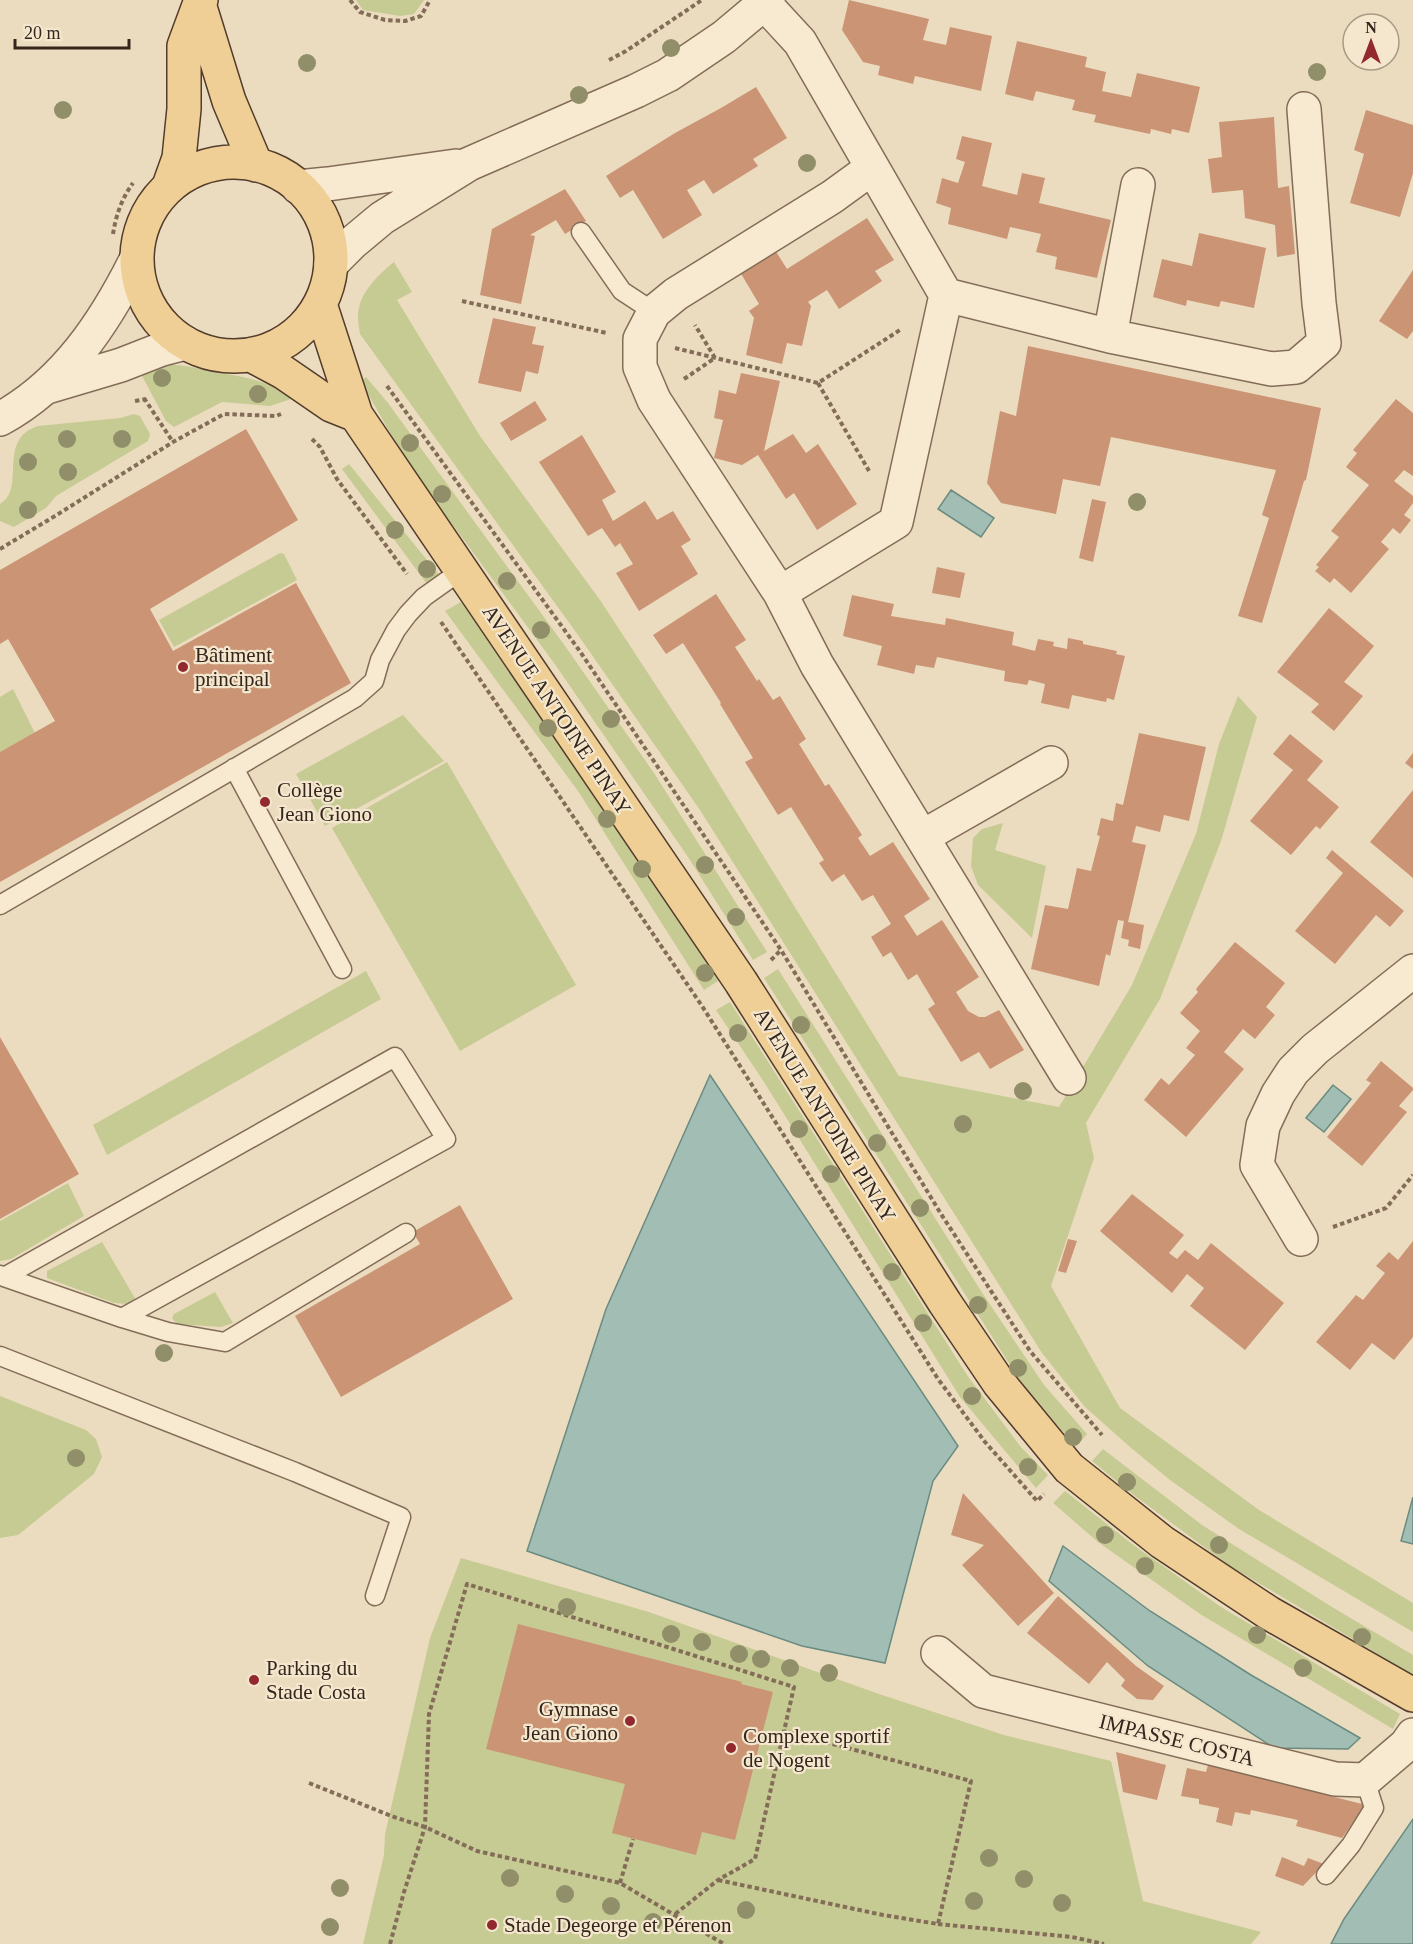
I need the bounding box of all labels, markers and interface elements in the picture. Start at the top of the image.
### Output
scale bar [15,12,129,50]
north arrow [1341,12,1401,72]
text: N [1365,19,1377,36]
text: 20 m [24,23,61,43]
street label: AVENUE ANTOINE PINAY [478,600,636,820]
place label: Bâtiment principal [195,643,272,691]
marker: Bâtiment principal [176,660,190,674]
place label: Collège Jean Giono [277,778,372,826]
marker: Collège Jean Giono [258,795,272,809]
street label: AVENUE ANTOINE PINAY [749,1003,901,1227]
place label: Parking du Stade Costa [266,1656,366,1704]
marker: Parking du Stade Costa [247,1673,261,1687]
place label: Gymnase Jean Giono [523,1697,618,1745]
street label: IMPASSE COSTA [1097,1709,1258,1771]
marker: Gymnase Jean Giono [623,1714,637,1728]
place label: Complexe sportif de Nogent [743,1724,889,1772]
marker: Complexe sportif de Nogent [724,1741,738,1755]
place label: Stade Degeorge et Pérenon [504,1913,732,1937]
marker: Stade Degeorge et Pérenon [485,1918,499,1932]

